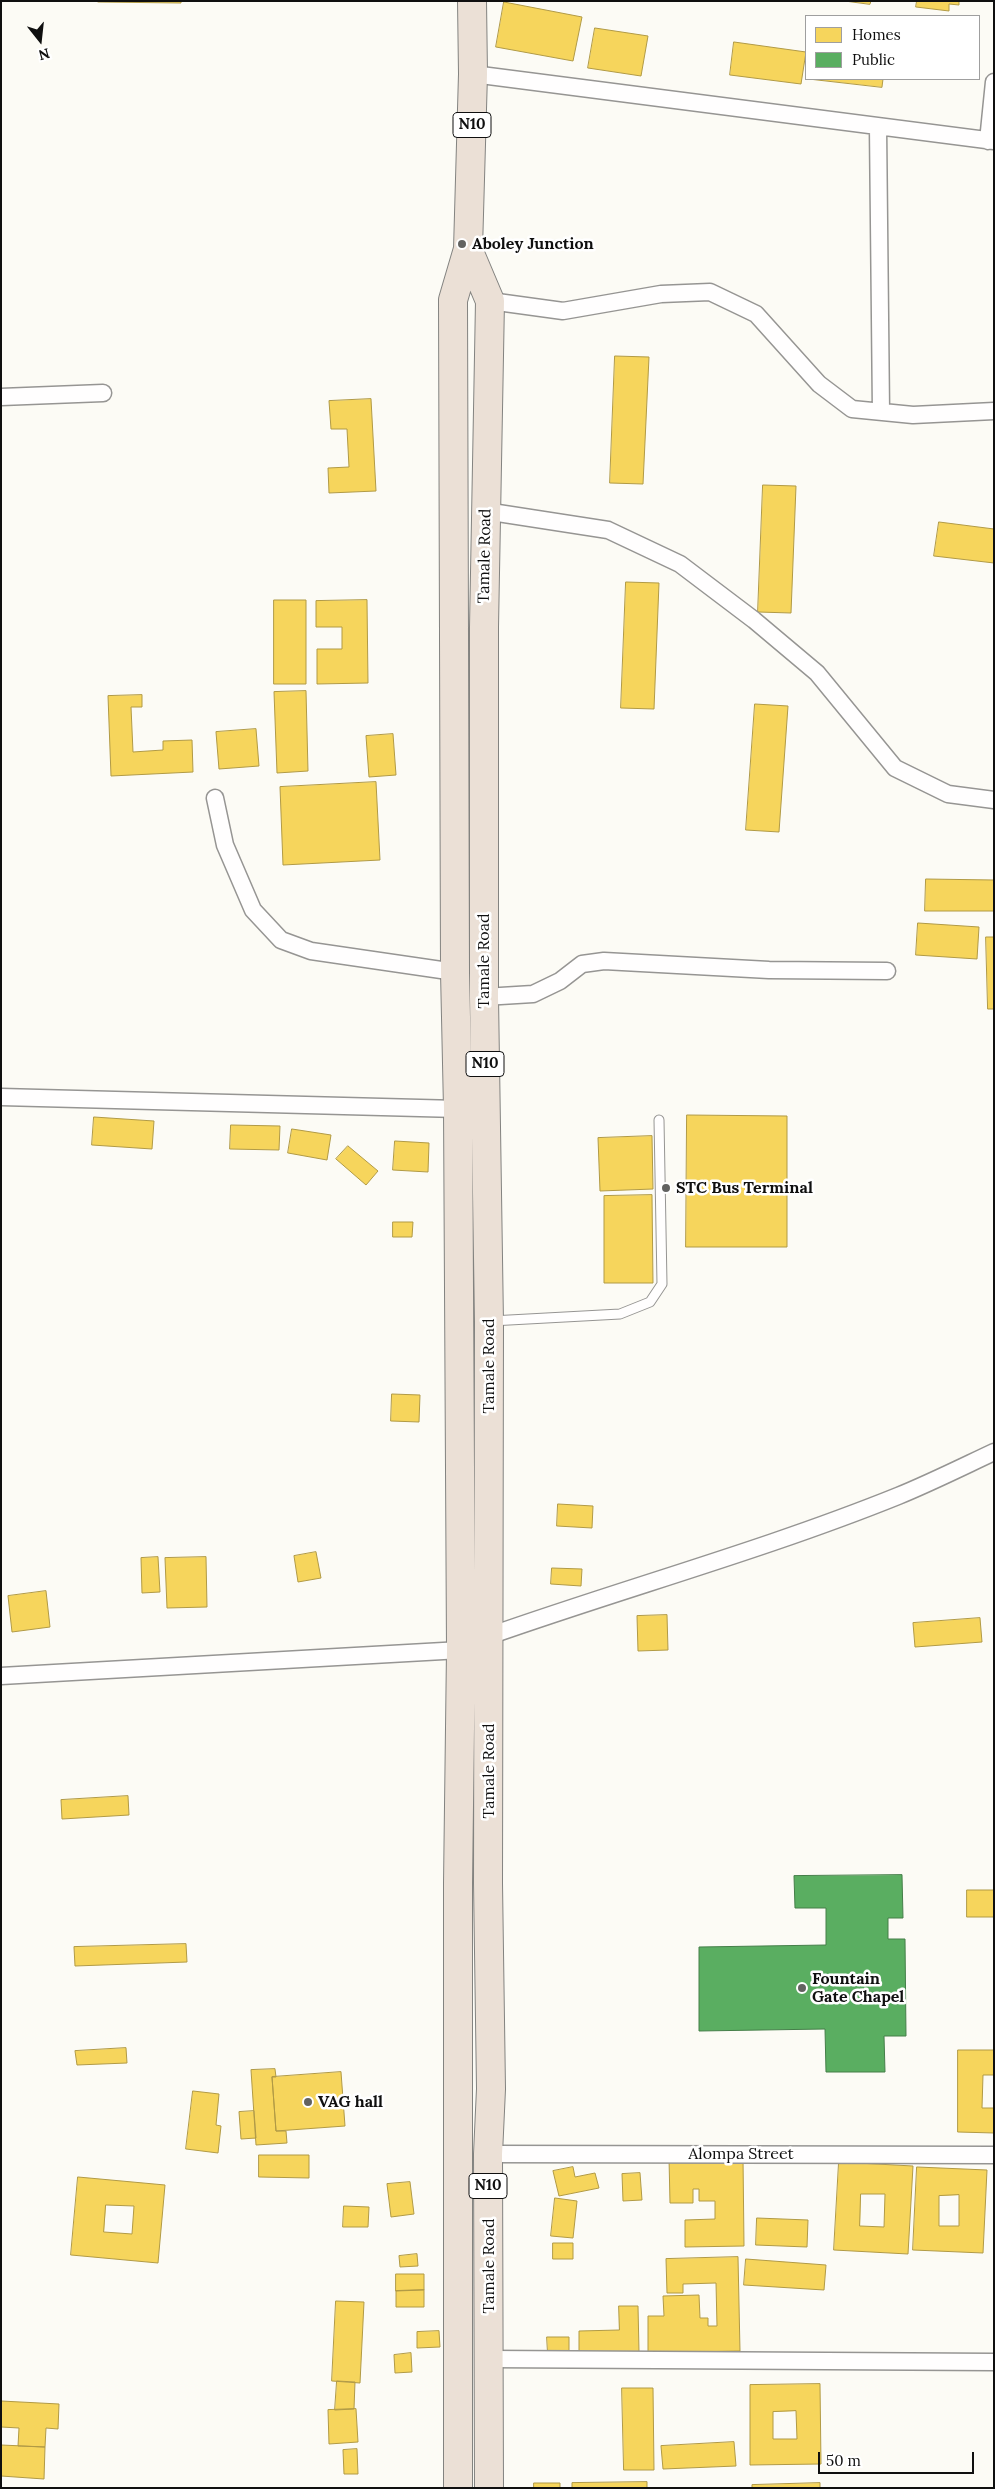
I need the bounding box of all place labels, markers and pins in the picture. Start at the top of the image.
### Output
place label: Aboley Junction [472,234,594,254]
marker: Aboley Junction [456,238,468,250]
place label: STC Bus Terminal [676,1178,813,1198]
marker: STC Bus Terminal [660,1182,672,1194]
place label: Fountain Gate Chapel [812,1969,904,2007]
marker: Fountain Gate Chapel [796,1982,808,1994]
place label: VAG hall [318,2092,383,2112]
marker: VAG hall [302,2096,314,2108]

